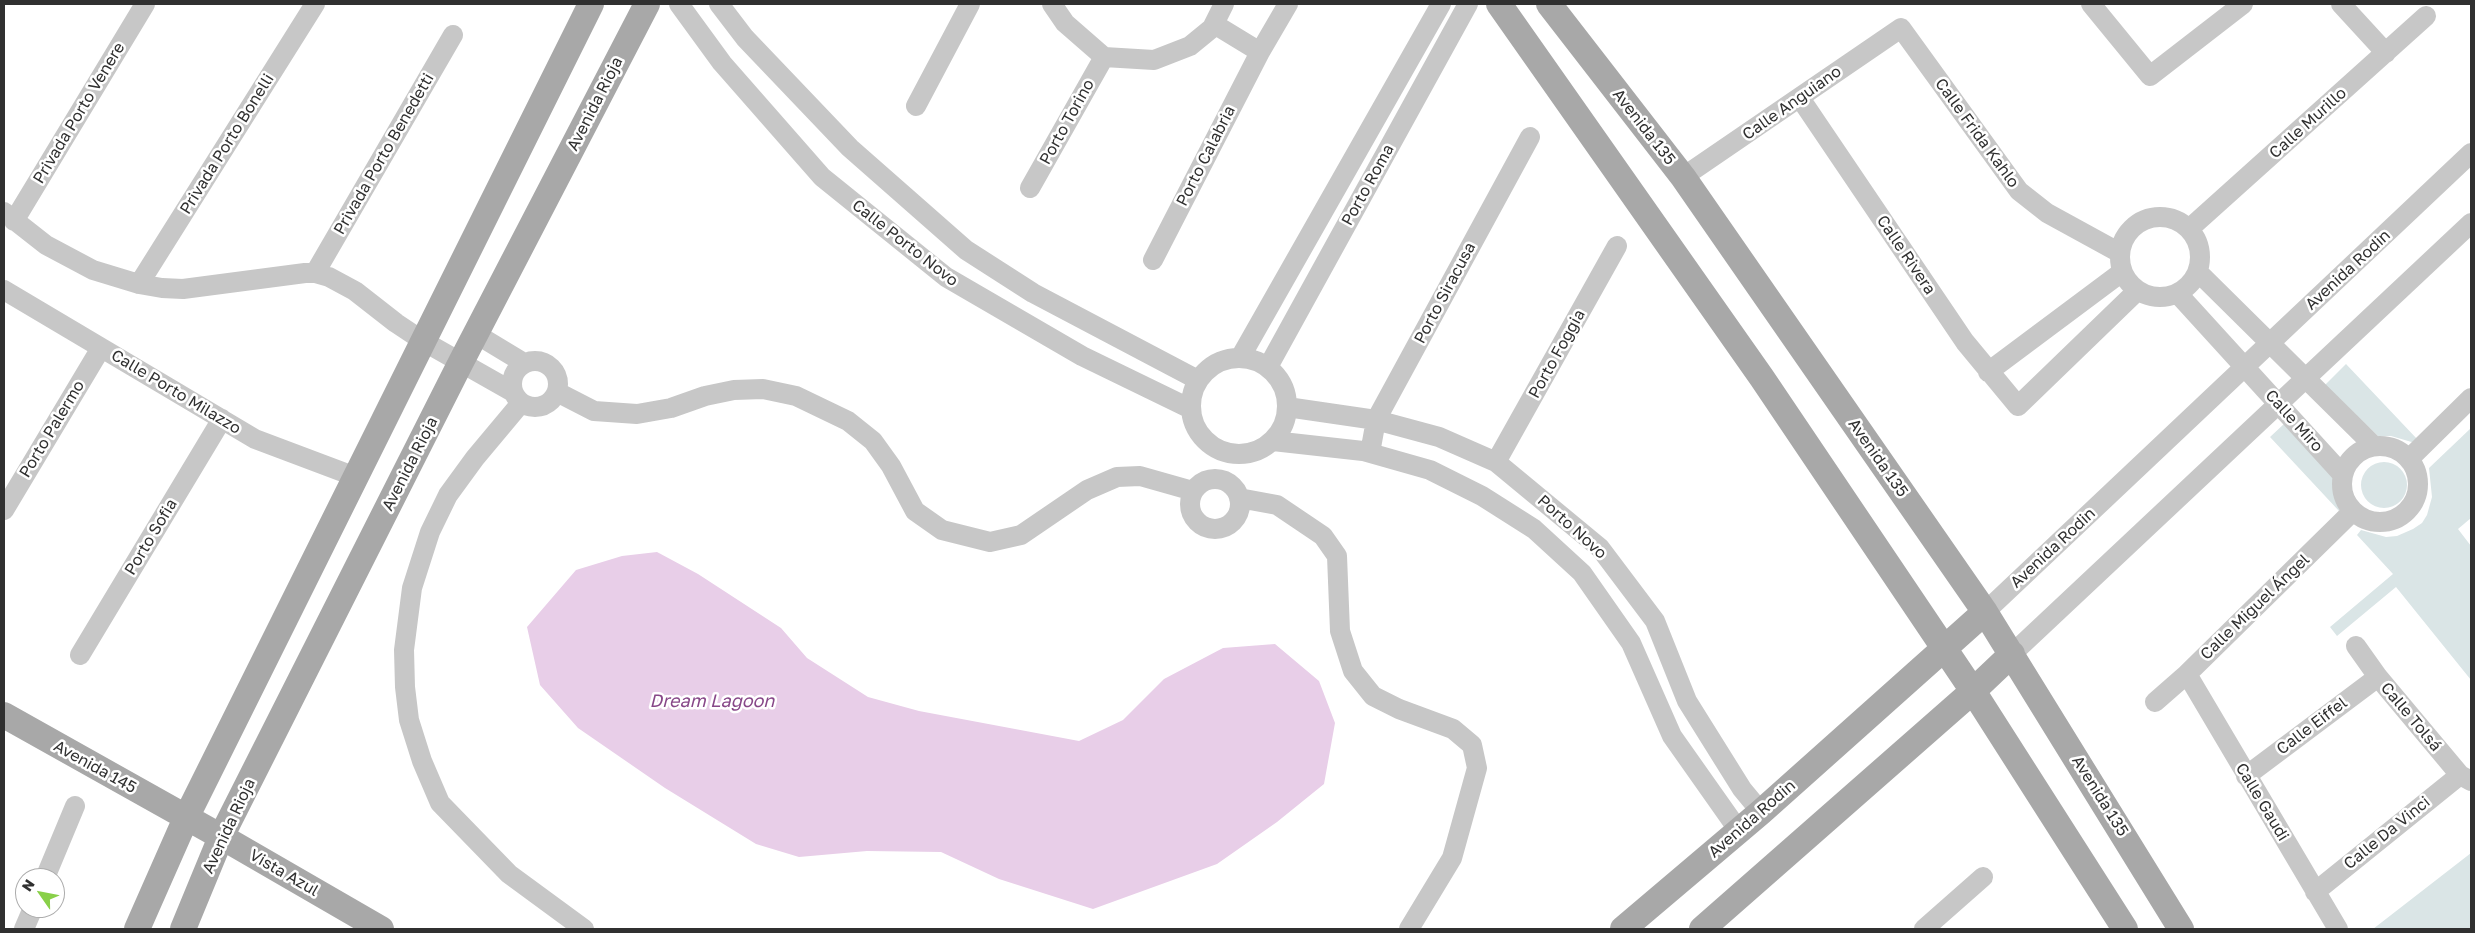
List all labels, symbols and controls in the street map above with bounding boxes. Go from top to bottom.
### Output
street label: Privada Porto Venere [29,39,129,187]
street label: Avenida Rioja [563,54,627,154]
street label: Calle Anguiano [1739,62,1845,144]
street label: Privada Porto Bonelli [176,70,278,218]
street label: Privada Porto Benedetti [330,70,438,238]
street label: Calle Frida Kahlo [1931,75,2023,191]
street label: Porto Torino [1036,76,1098,168]
street label: Calle Murillo [2266,83,2350,163]
street label: Avenida 135 [1608,85,1680,169]
street label: Porto Calabria [1172,103,1240,209]
street label: Porto Roma [1338,141,1398,229]
street label: Calle Porto Novo [848,196,962,290]
street label: Calle Rivera [1872,212,1940,298]
street label: Avenida Rodin [2302,226,2394,314]
street label: Porto Siracusa [1410,239,1480,347]
street label: Porto Foggia [1525,306,1589,402]
street label: Calle Porto Milazzo [108,346,244,438]
street label: Porto Palermo [15,377,89,481]
street label: Calle Miro [2261,386,2327,456]
street label: Avenida Rioja [378,414,442,514]
street label: Avenida 135 [1844,415,1912,501]
street label: Porto Novo [1534,491,1610,563]
street label: Porto Sofia [121,495,181,579]
street label: Avenida Rodin [2007,504,2099,592]
street label: Calle Miguel Ángel [2197,550,2313,664]
street label: Calle Tolsá [2377,679,2445,755]
water label: Dream Lagoon [650,690,774,712]
street label: Calle Eiffel [2273,693,2351,759]
street label: Avenida 145 [50,736,140,798]
street label: Avenida 135 [2068,752,2132,840]
street label: Calle Gaudi [2231,760,2293,844]
street label: Avenida Rioja [199,775,259,877]
street label: Avenida Rodin [1705,776,1799,862]
street label: Calle Da Vinci [2340,792,2434,874]
street label: Vista Azul [246,845,322,901]
north arrow [15,868,65,918]
text: N [18,876,38,894]

